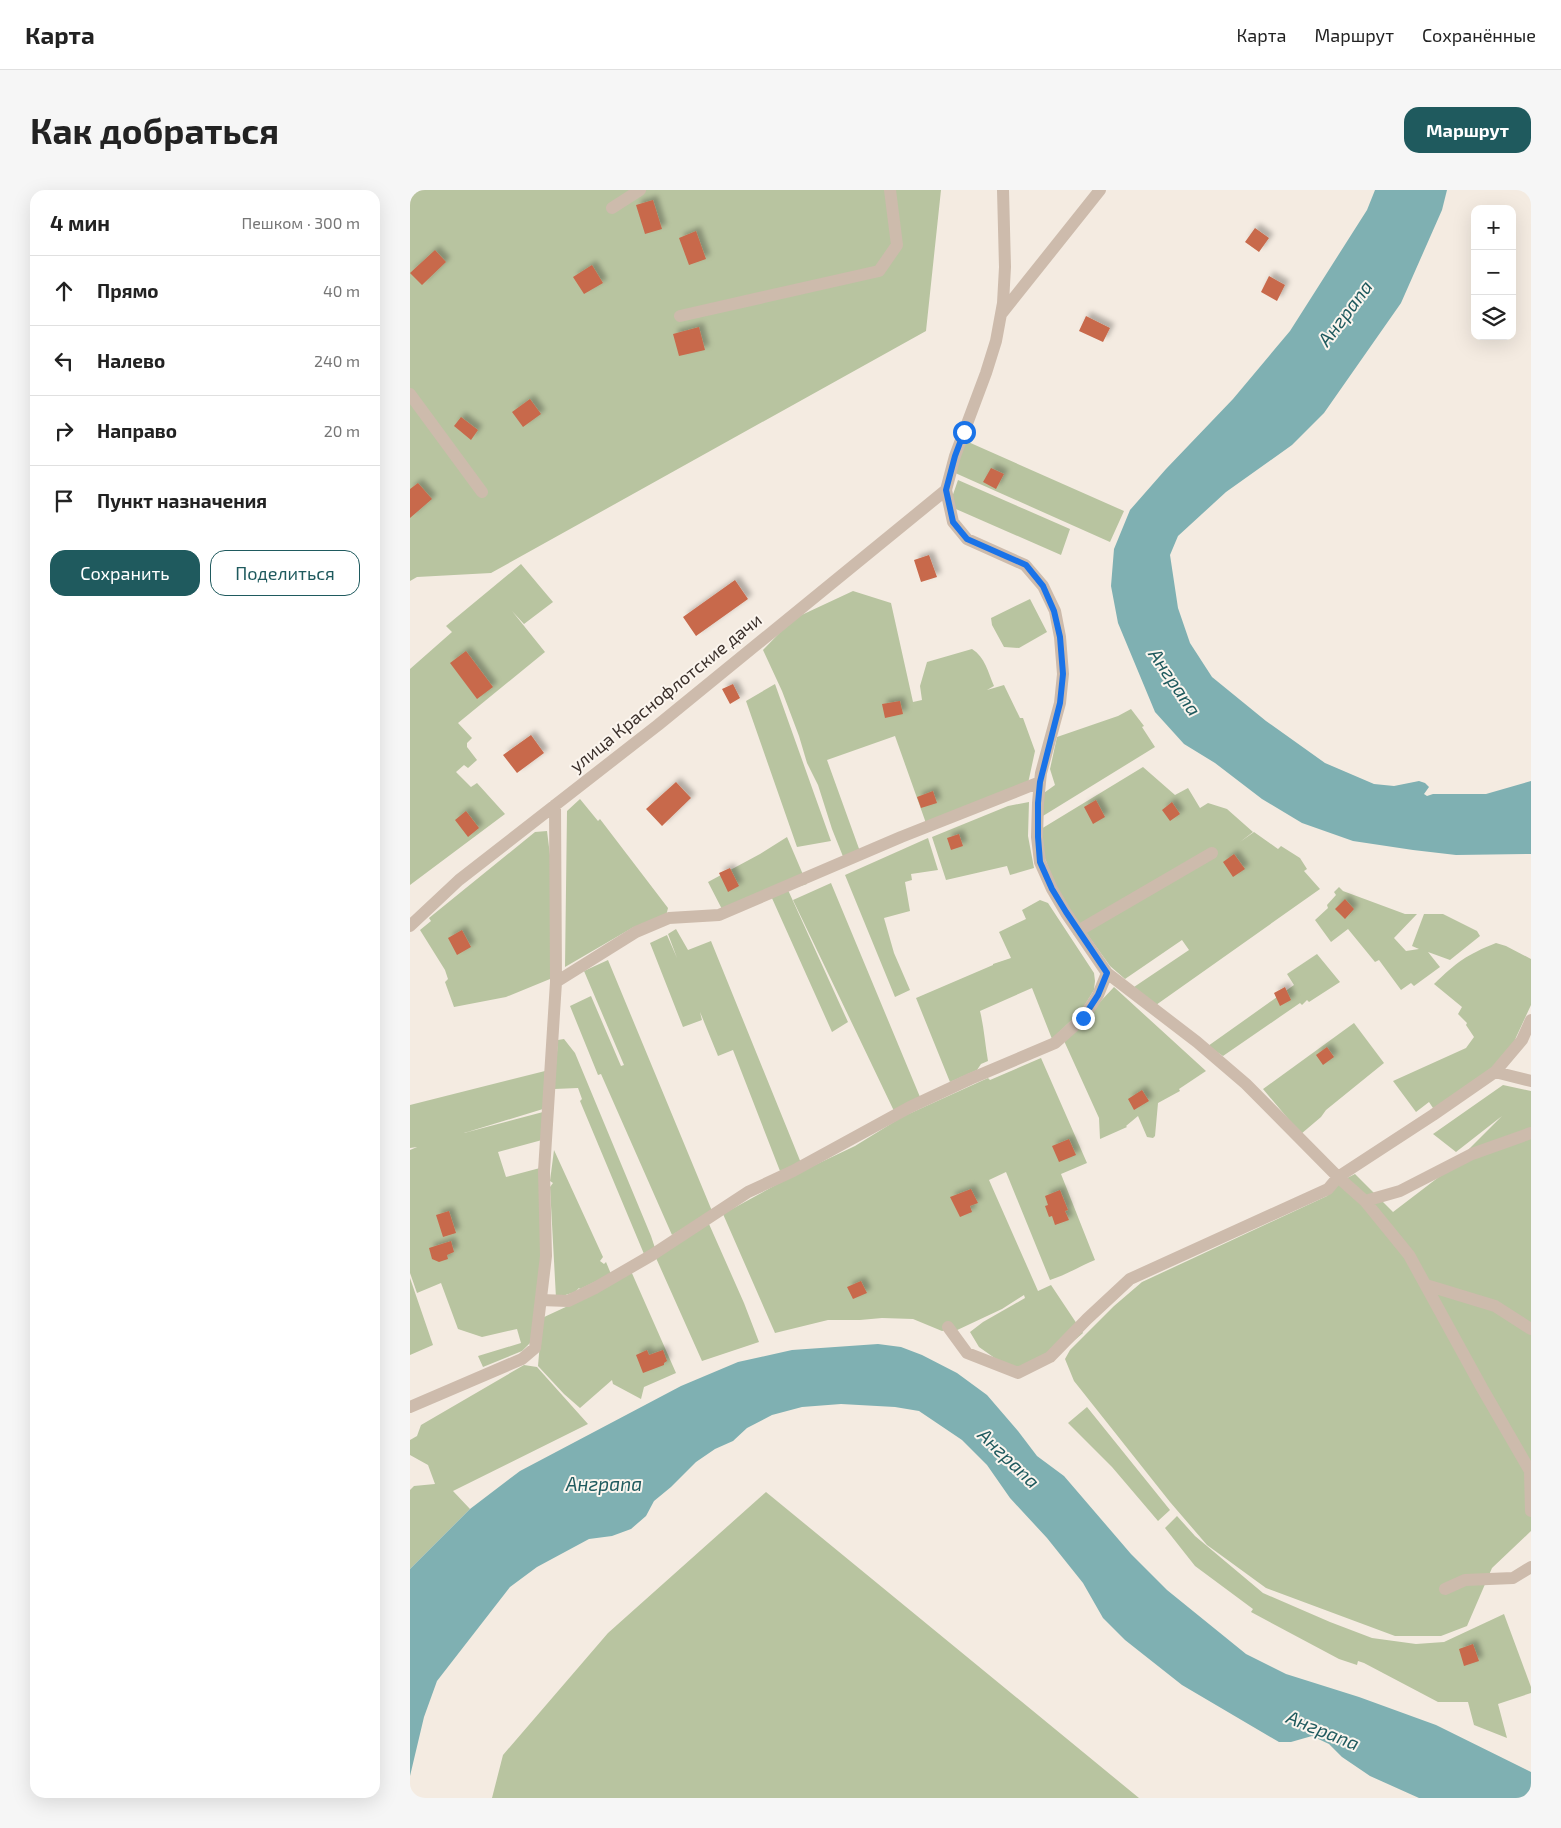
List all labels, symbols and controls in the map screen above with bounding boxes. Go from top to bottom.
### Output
text: Карта [25,20,95,49]
text: Карта [1236,24,1286,46]
text: Маршрут [1314,24,1394,46]
text: Сохранённые [1422,24,1536,46]
button: Маршрут [1404,107,1531,153]
text: Как добраться [30,109,279,151]
map controls [1471,205,1516,340]
button: + [1471,205,1516,250]
text: 4 мин [50,210,110,235]
text: Пешком · 300 m [241,213,360,232]
button: − [1471,250,1516,295]
water label: Анграпа [1312,275,1377,351]
icon: ahead [50,277,78,305]
text: Прямо [97,279,159,302]
text: 40 m [323,281,360,300]
button: layers [1471,295,1516,340]
icon: left [50,347,78,375]
text: Налево [97,349,165,372]
text: 240 m [314,351,360,370]
icon: right [50,417,78,445]
text: Направо [97,419,177,442]
text: 20 m [324,421,360,440]
route start [953,421,976,444]
icon: arrive [50,487,78,515]
text: Пункт назначения [97,489,267,512]
button: Сохранить [50,550,200,596]
button: Поделиться [210,550,360,596]
street label: улица Краснофлотские дачи [565,608,766,776]
water label: Анграпа [1144,643,1206,720]
route end [1072,1007,1095,1030]
water label: Анграпа [973,1422,1045,1492]
water label: Анграпа [565,1472,642,1495]
water label: Анграпа [1282,1704,1363,1755]

